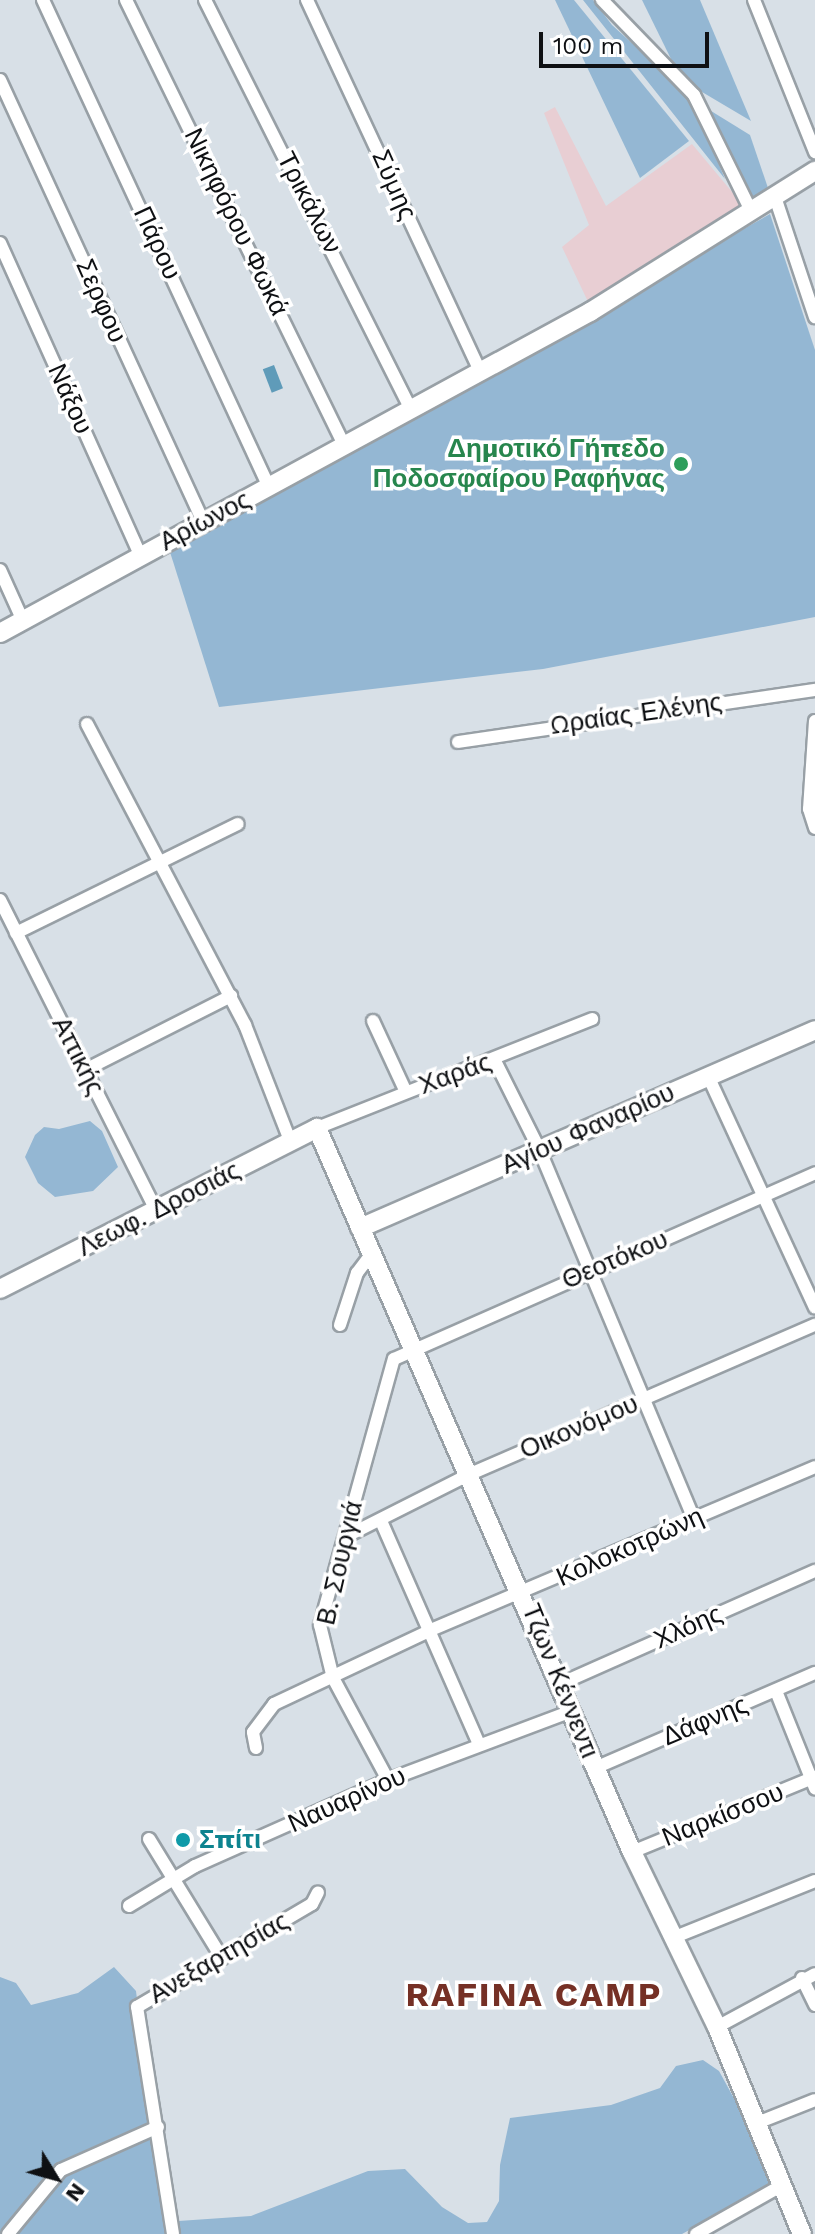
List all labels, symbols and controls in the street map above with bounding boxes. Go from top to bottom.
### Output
scale bar [543,16,713,66]
text: 100 m [553,32,623,60]
street label: Νικηφόρου Φωκά [177,123,295,321]
street label: Σύμης [365,145,423,225]
street label: Τρικάλων [270,147,348,259]
street label: Πάρου [127,201,187,285]
street label: Σερφου [69,254,133,348]
street label: Νάξου [41,359,99,439]
place label: Δημοτικό Γήπεδο Ποδοσφαίρου Ραφήνας [373,433,665,494]
marker: Δημοτικό Γήπεδο Ποδοσφαίρου Ραφήνας [672,455,690,473]
street label: Αρίωνος [154,484,256,558]
street label: Ωραίας Ελένης [548,686,724,742]
street label: Αττικής [45,1012,111,1100]
street label: Χαράς [415,1047,495,1101]
street label: Αγίου Φαναρίου [497,1077,679,1181]
street label: Λεωφ. Δροσιάς [73,1155,245,1263]
street label: Θεοτόκου [557,1224,673,1296]
street label: Οικονόμου [515,1388,643,1466]
street label: Β. Σουργιά [311,1498,369,1628]
street label: Κολοκοτρώνη [552,1501,708,1593]
street label: Χλόης [649,1598,727,1656]
street label: Τζων Κέννεντι [515,1599,605,1763]
street label: Δάφνης [658,1689,752,1753]
street label: Ναυαρίνου [283,1760,411,1840]
street label: Ναρκίσσου [658,1777,788,1853]
place label: Σπίτι [199,1824,261,1856]
marker: Σπίτι [174,1831,192,1849]
street label: Ανεξαρτησίας [144,1905,294,2011]
district label: RAFINA CAMP [405,1975,663,2015]
north arrow [16,2138,96,2218]
text: N [61,2179,90,2207]

